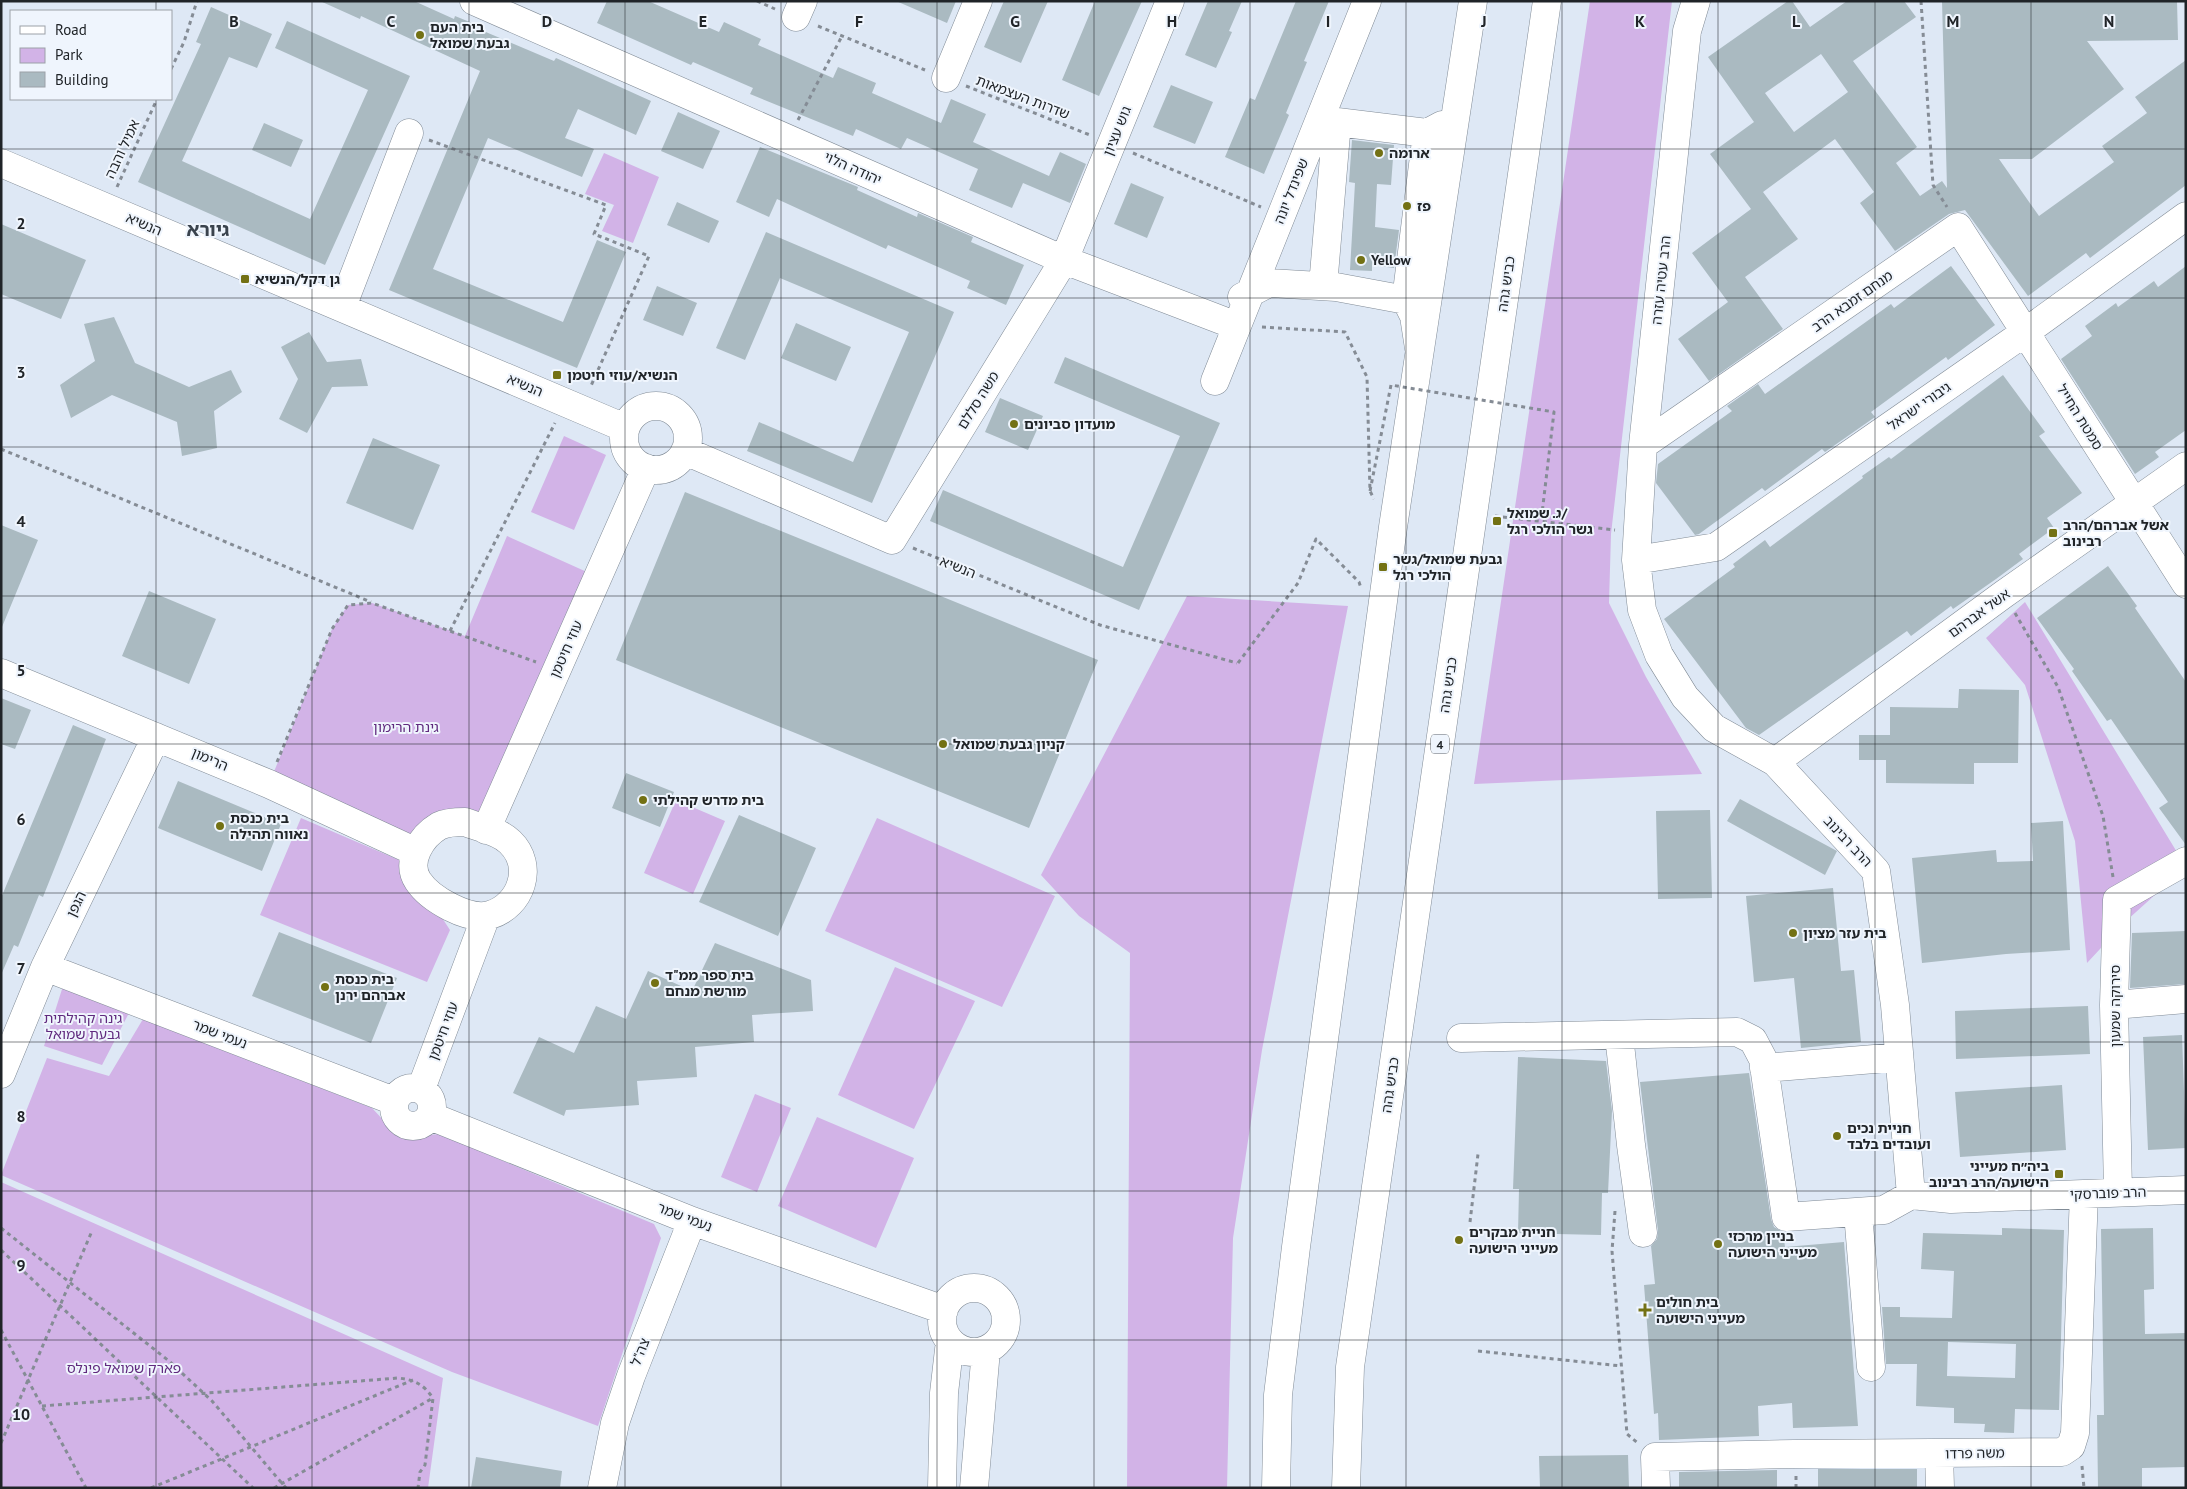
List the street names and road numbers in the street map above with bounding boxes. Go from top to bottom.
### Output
street label: שדרות העצמאות [974,71,1072,123]
street label: גוש עציון [1099,103,1135,159]
street label: אמיל והבה [101,116,144,181]
street label: יהודה הלוי [821,147,885,189]
street label: שפינדל יונה [1270,156,1312,226]
street label: הנשיא [123,208,165,240]
street label: הרב עטיה עזרה [1647,234,1675,326]
street label: כביש גהה [1493,255,1519,313]
street label: מנחם זמבא הרב [1808,266,1896,336]
street label: משה סללם [953,368,1003,432]
street label: הנשיא [504,369,546,401]
street label: גיבורי ישראל [1884,378,1954,434]
street label: סמטת החייל [2053,381,2107,453]
street label: הנשיא [937,552,979,582]
street label: אשל אברהם [1945,584,2014,641]
street label: עוזי חיטמן [545,617,587,681]
street label: כביש גהה [1435,656,1461,714]
road number: 4 [1431,734,1449,754]
street label: הרימון [189,743,231,775]
street label: הרב רבינוב [1820,812,1876,870]
street label: הגפן [62,888,90,920]
street label: סירוקה שמעון [2106,965,2124,1047]
street label: עוזי חיטמן [424,999,462,1063]
street label: נעמי שמר [190,1015,250,1053]
street label: כביש גהה [1377,1056,1403,1114]
street label: הרב פוברסקי [2069,1183,2147,1203]
street label: נעמי שמר [655,1198,715,1236]
street label: צה"ל [626,1335,654,1369]
street label: משה פרדו [1945,1443,2005,1463]

